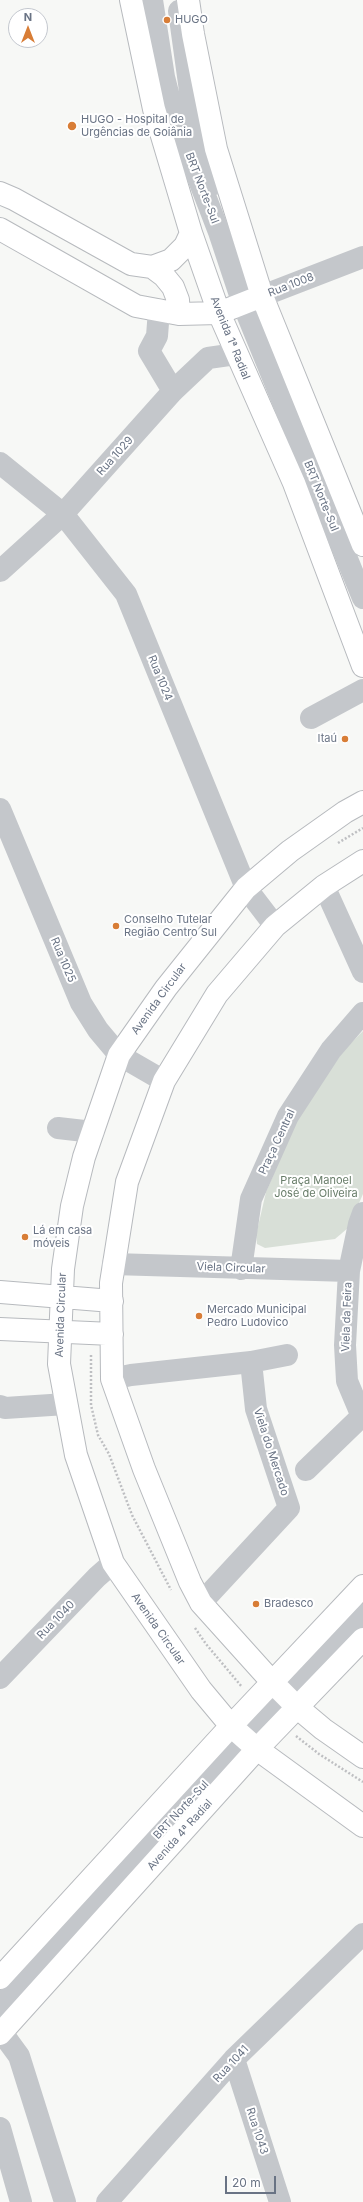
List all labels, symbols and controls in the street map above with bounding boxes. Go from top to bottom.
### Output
north arrow [8,8,48,48]
text: N [24,10,32,24]
place label: HUGO [175,13,208,27]
marker: HUGO [162,15,172,25]
place label: HUGO - Hospital de Urgências de Goiânia [81,113,192,139]
marker: HUGO - Hospital de Urgências de Goiânia [66,120,78,132]
street label: BRT Norte-Sul [182,151,222,225]
street label: Rua 1008 [266,270,316,300]
street label: Avenida 1ª Radial [207,295,253,381]
street label: Rua 1029 [94,434,136,478]
street label: BRT Norte-Sul [301,459,341,533]
street label: Rua 1024 [145,653,175,703]
place label: Itaú [318,732,337,746]
marker: Itaú [340,734,350,744]
place label: Conselho Tutelar Região Centro Sul [124,913,217,939]
marker: Conselho Tutelar Região Centro Sul [111,921,121,931]
street label: Rua 1025 [48,935,78,985]
street label: Avenida Circular [129,961,189,1037]
street label: Praça Central [256,1107,298,1177]
park label: Praça Manoel José de Oliveira [274,1174,358,1200]
place label: Lá em casa móveis [33,1224,92,1250]
marker: Lá em casa móveis [20,1232,30,1242]
street label: Viela Circular [196,1260,266,1276]
street label: Avenida Circular [53,1272,69,1358]
street label: Viela da Feira [339,1282,355,1352]
place label: Mercado Municipal Pedro Ludovico [207,1303,307,1329]
marker: Mercado Municipal Pedro Ludovico [194,1311,204,1321]
street label: Viela do Mercado [251,1407,291,1497]
street label: Avenida Circular [128,1590,188,1668]
place label: Bradesco [264,1597,313,1611]
street label: Rua 1040 [34,1598,78,1642]
marker: Bradesco [251,1599,261,1609]
street label: BRT Norte-Sul [151,1778,211,1842]
street label: Avenida 4ª Radial [145,1797,215,1873]
street label: Rua 1041 [211,2043,251,2085]
street label: Rua 1043 [243,2106,271,2156]
scale bar [227,2168,278,2194]
text: 20 m [232,2175,261,2190]

